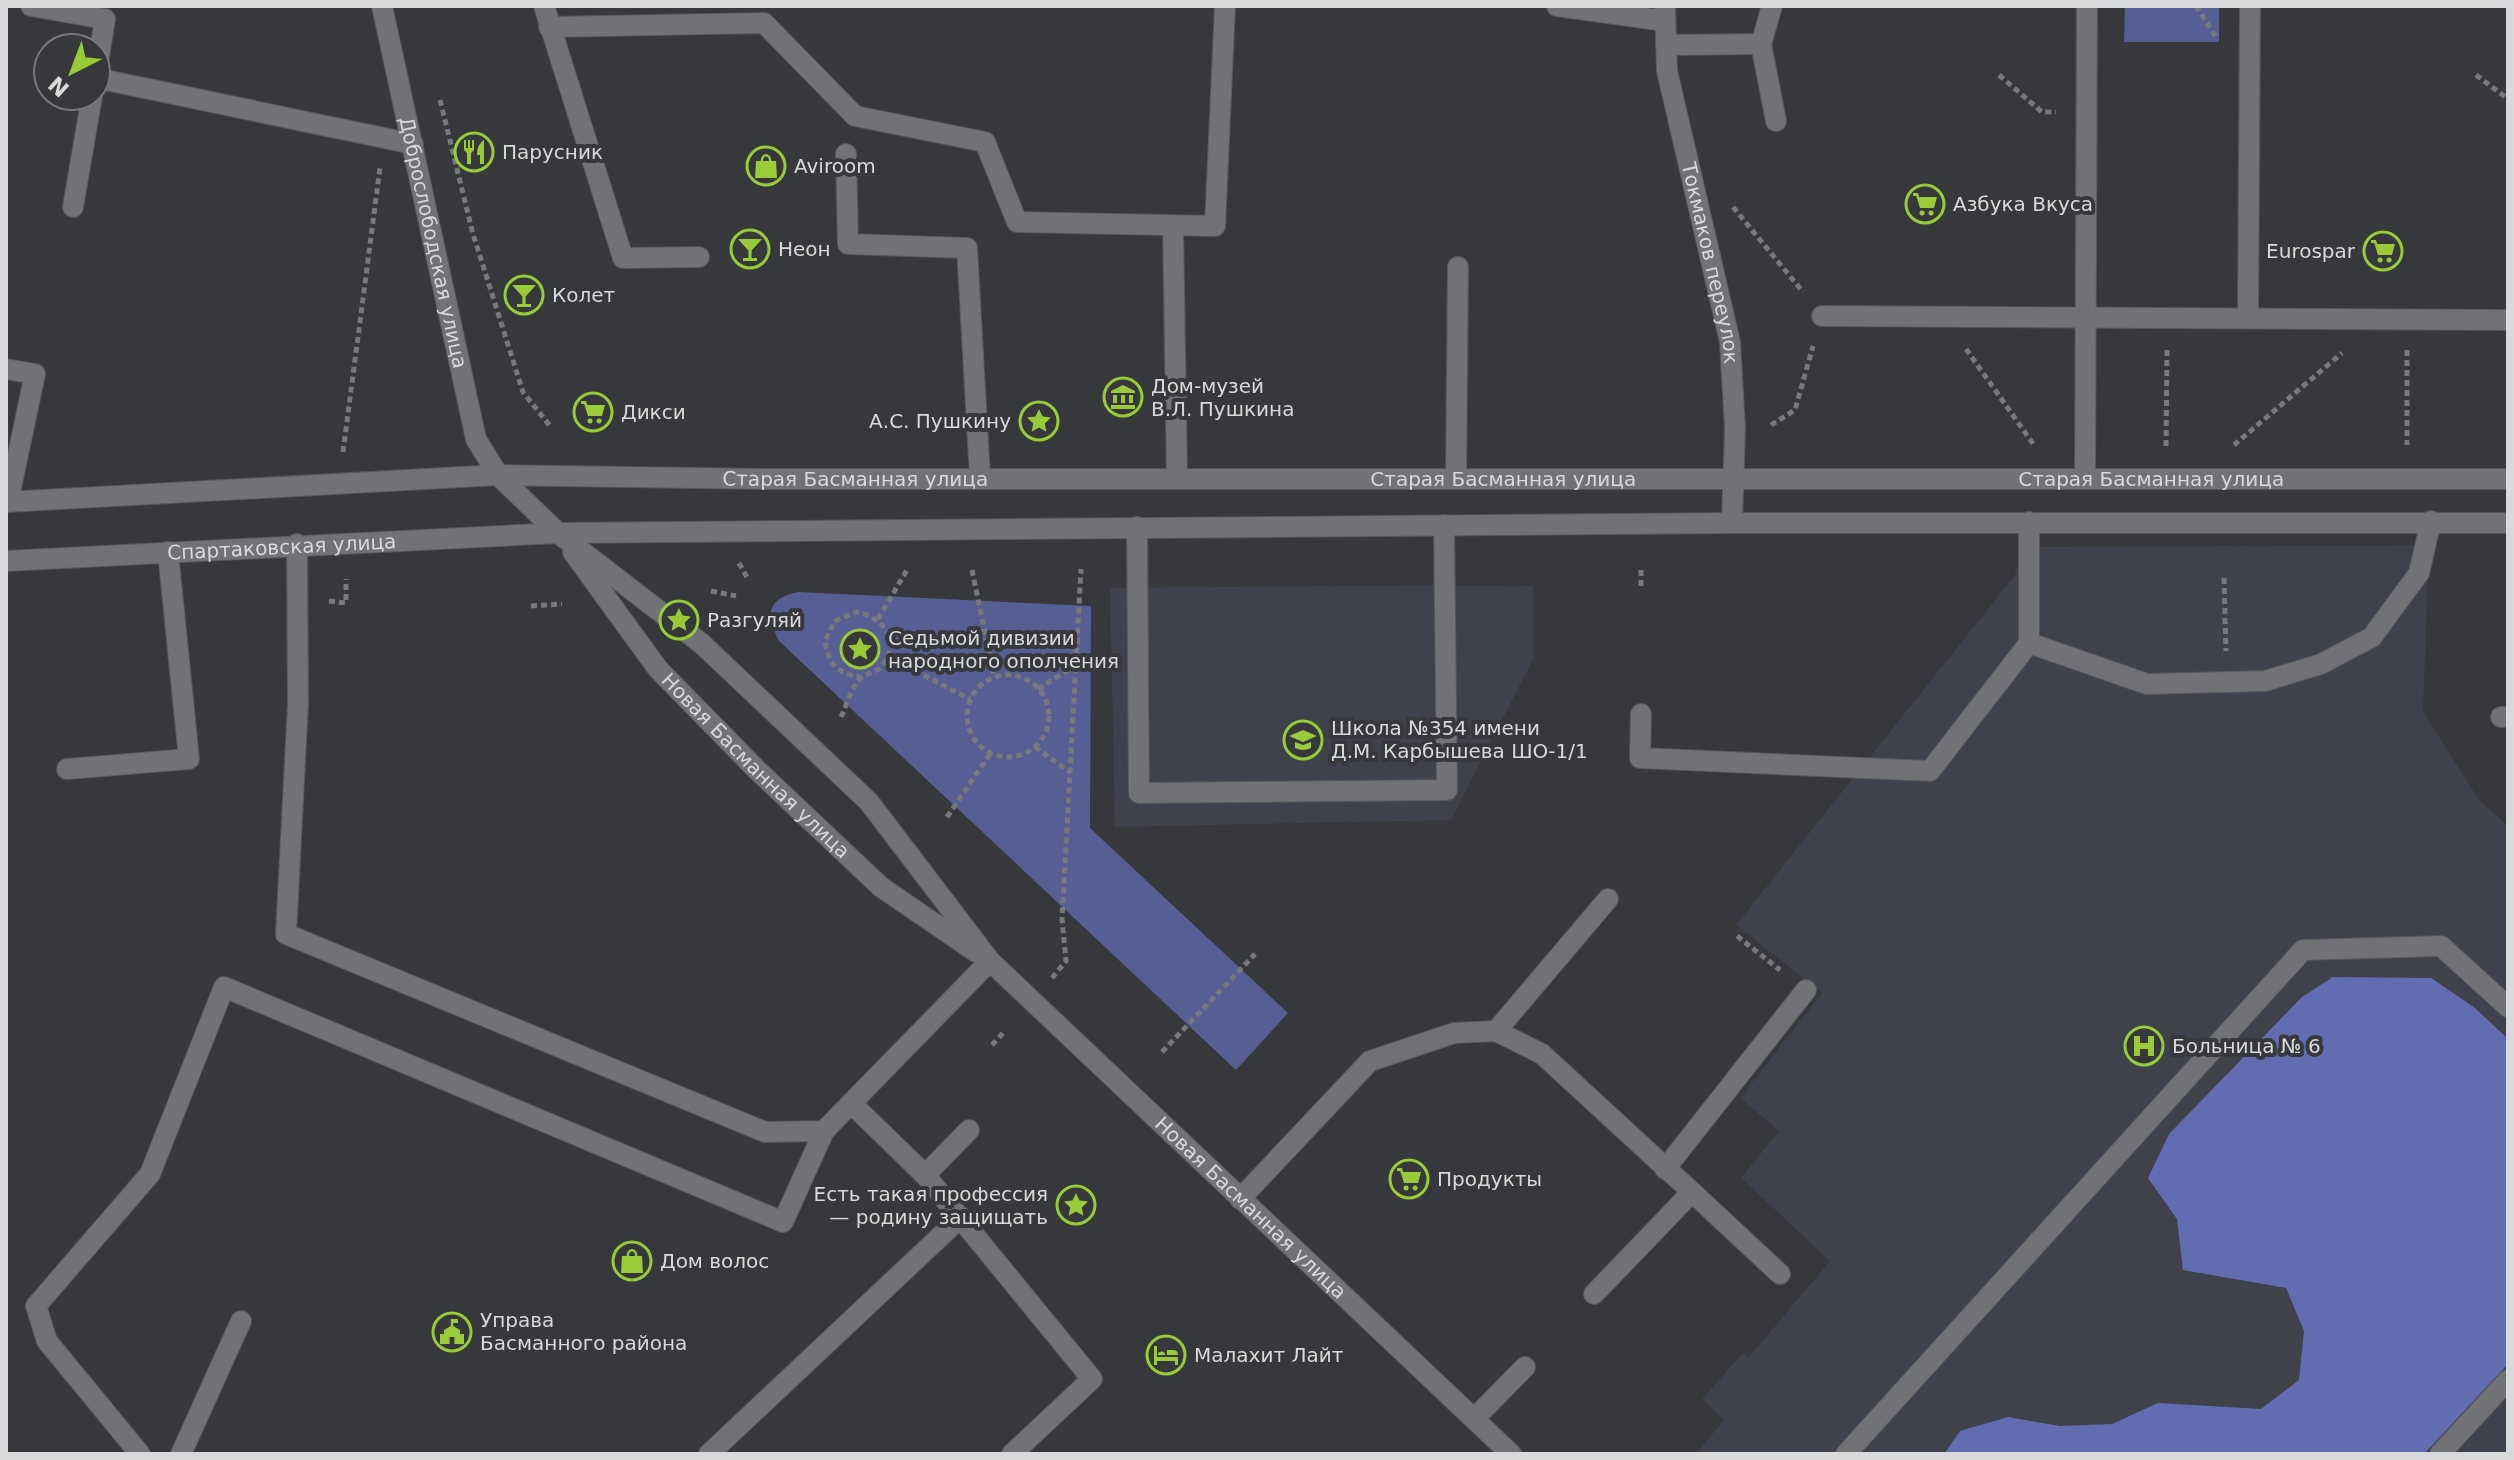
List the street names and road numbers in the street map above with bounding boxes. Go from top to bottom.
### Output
street label: Доброслободская улица [394,114,472,371]
street label: Токмаков переулок [1676,159,1743,364]
street label: Старая Басманная улица [722,466,988,491]
street label: Старая Басманная улица [1370,467,1636,491]
street label: Старая Басманная улица [2018,467,2284,491]
street label: Спартаковская улица [167,529,397,565]
street label: Новая Басманная улица [657,668,855,863]
street label: Новая Басманная улица [1150,1112,1351,1304]

